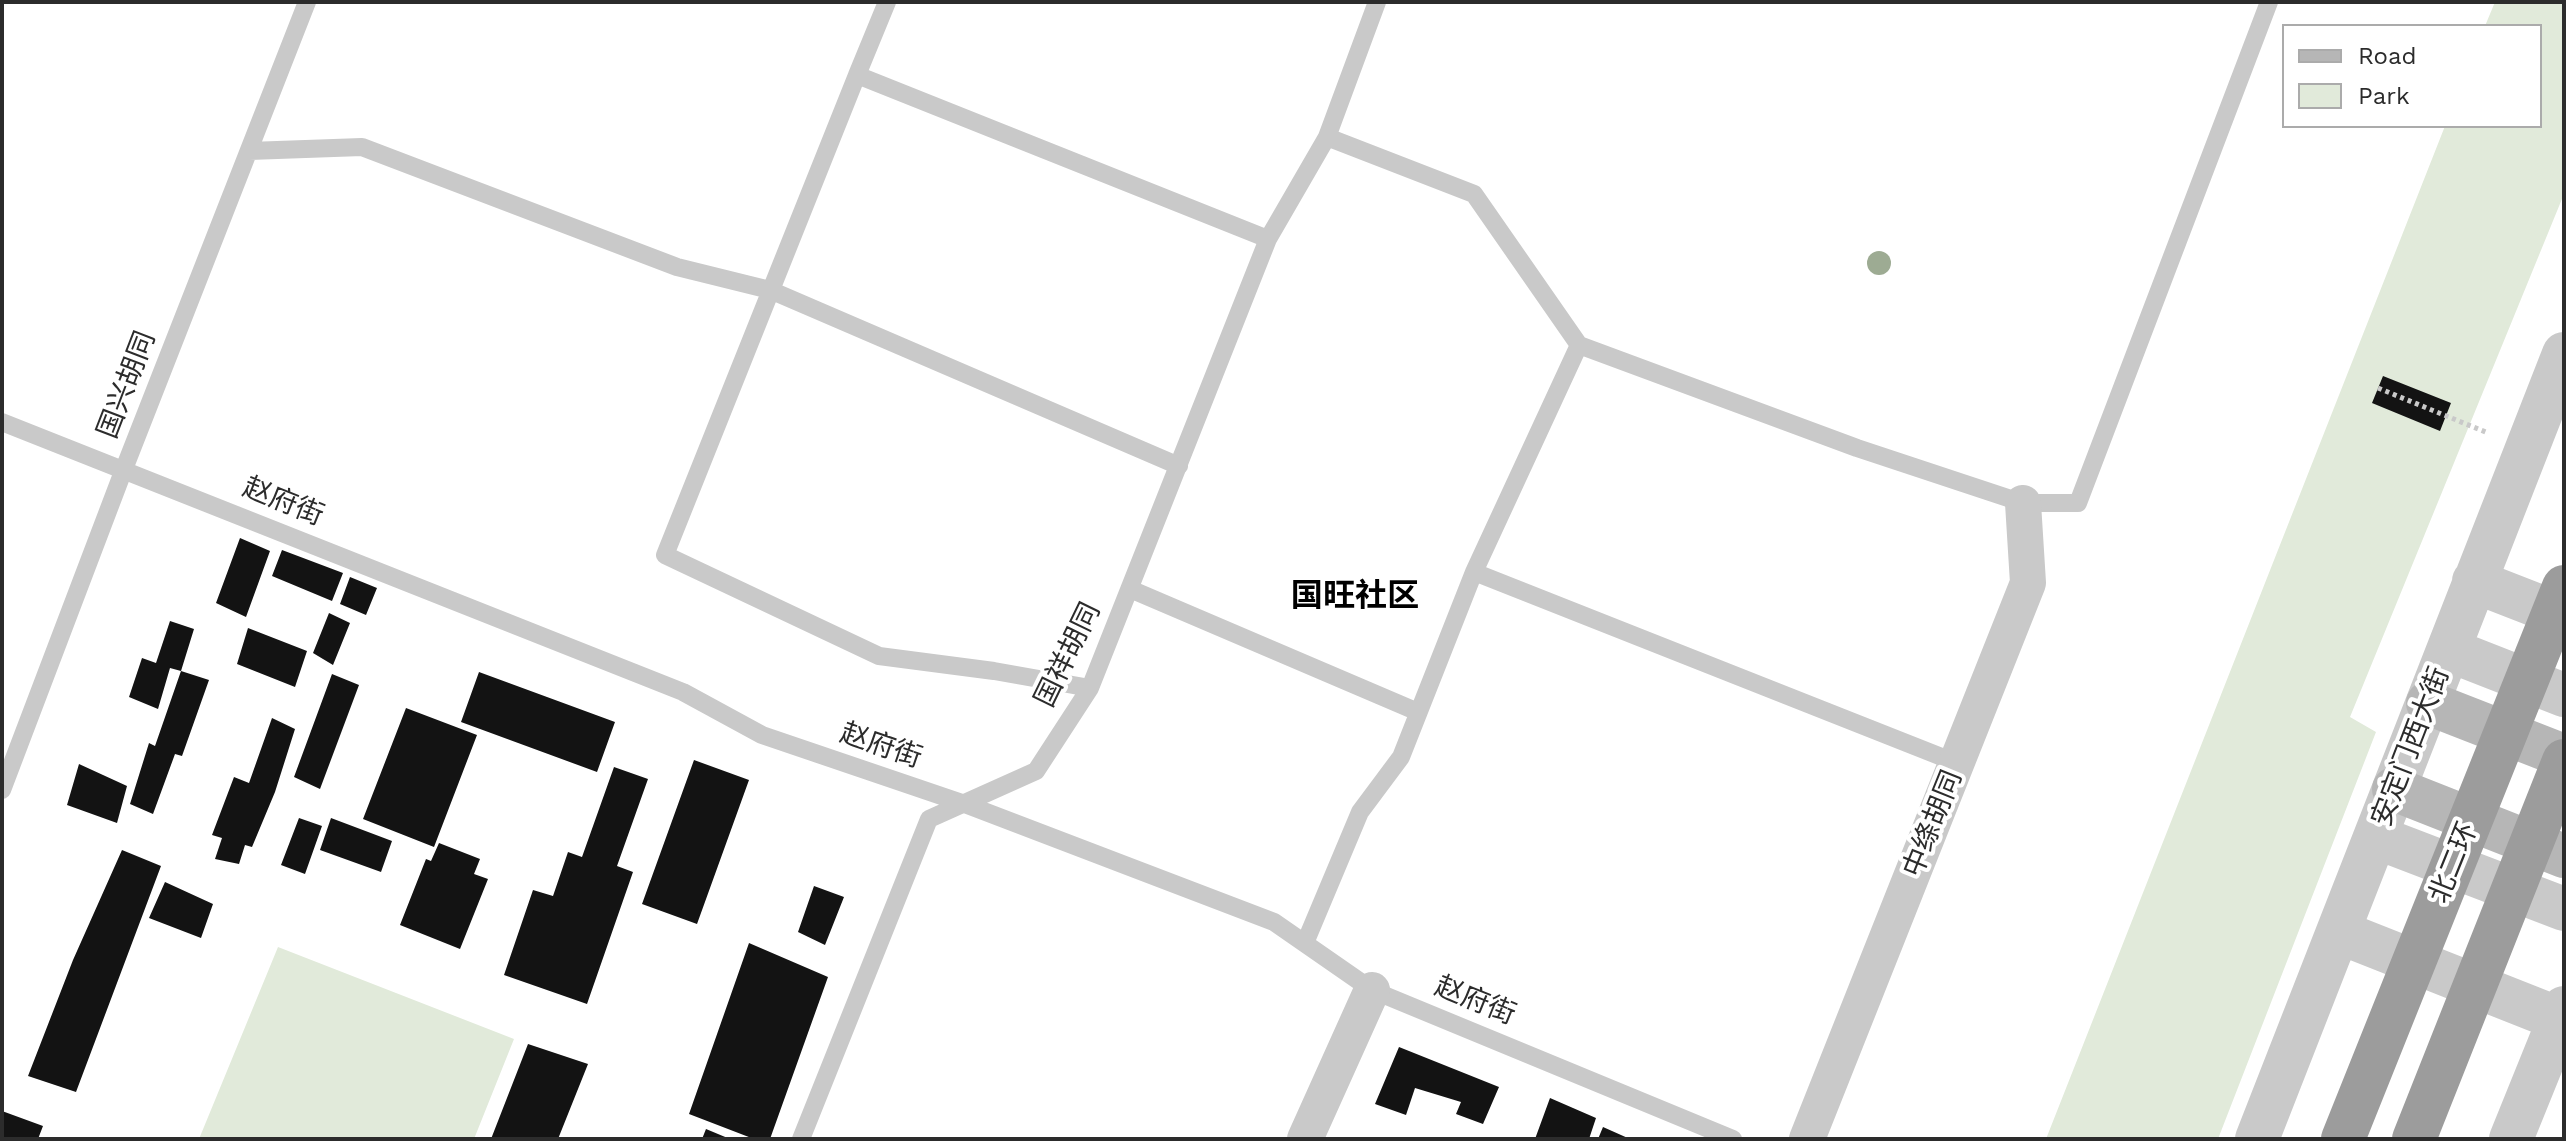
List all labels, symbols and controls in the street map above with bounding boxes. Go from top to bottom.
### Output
legend [2282,24,2542,128]
text: Road [2358,42,2417,70]
text: Park [2358,82,2410,110]
street label: 国兴胡同 [91,327,163,443]
street label: 赵府街 [238,471,328,533]
district label: 国旺社区 [1291,578,1419,616]
street label: 国祥胡同 [1028,597,1108,713]
street label: 安定门西大街 [2365,663,2457,831]
street label: 赵府街 [836,716,926,776]
street label: 中绦胡同 [1896,766,1970,882]
street label: 北二环 [2423,818,2485,908]
street label: 赵府街 [1430,970,1520,1032]

